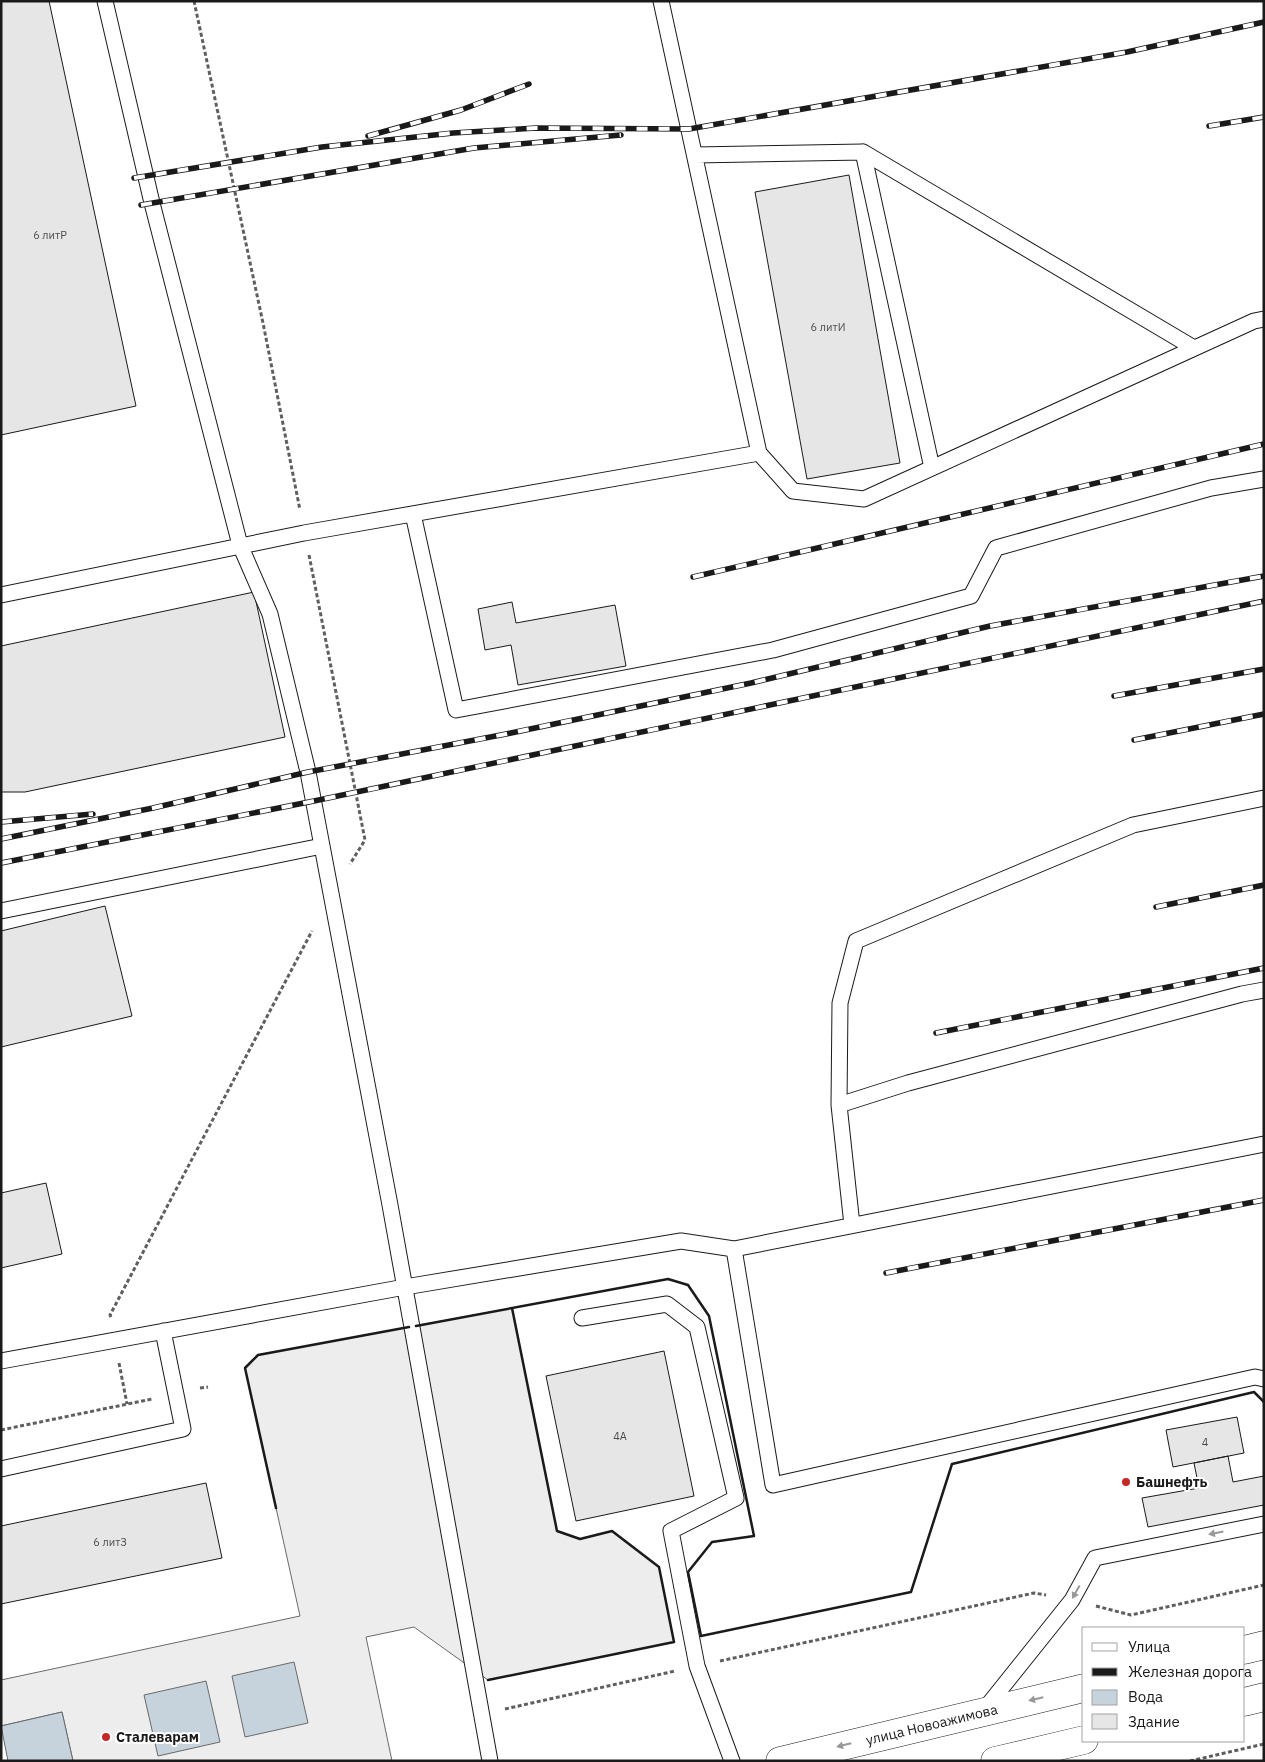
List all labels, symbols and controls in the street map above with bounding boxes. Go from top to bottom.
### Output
house number: 6 литР [33,228,67,242]
house number: 6 литИ [811,320,845,334]
house number: 4А [613,1429,627,1443]
house number: 4 [1202,1435,1209,1449]
place label: Башнефть [1136,1473,1208,1491]
marker: Башнефть [1120,1476,1132,1488]
one-way arrow [1208,1530,1224,1538]
house number: 6 литЗ [93,1535,127,1549]
one-way arrow [1072,1585,1080,1599]
legend [1082,1627,1245,1742]
text: Улица [1128,1637,1170,1656]
text: Железная дорога [1128,1662,1252,1681]
text: Вода [1128,1687,1163,1706]
one-way arrow [1029,1695,1044,1703]
street label: улица Новоажимова [864,1700,1000,1749]
text: Здание [1128,1712,1180,1731]
place label: Сталеварам [116,1728,199,1746]
marker: Сталеварам [100,1731,112,1743]
one-way arrow [837,1741,852,1749]

